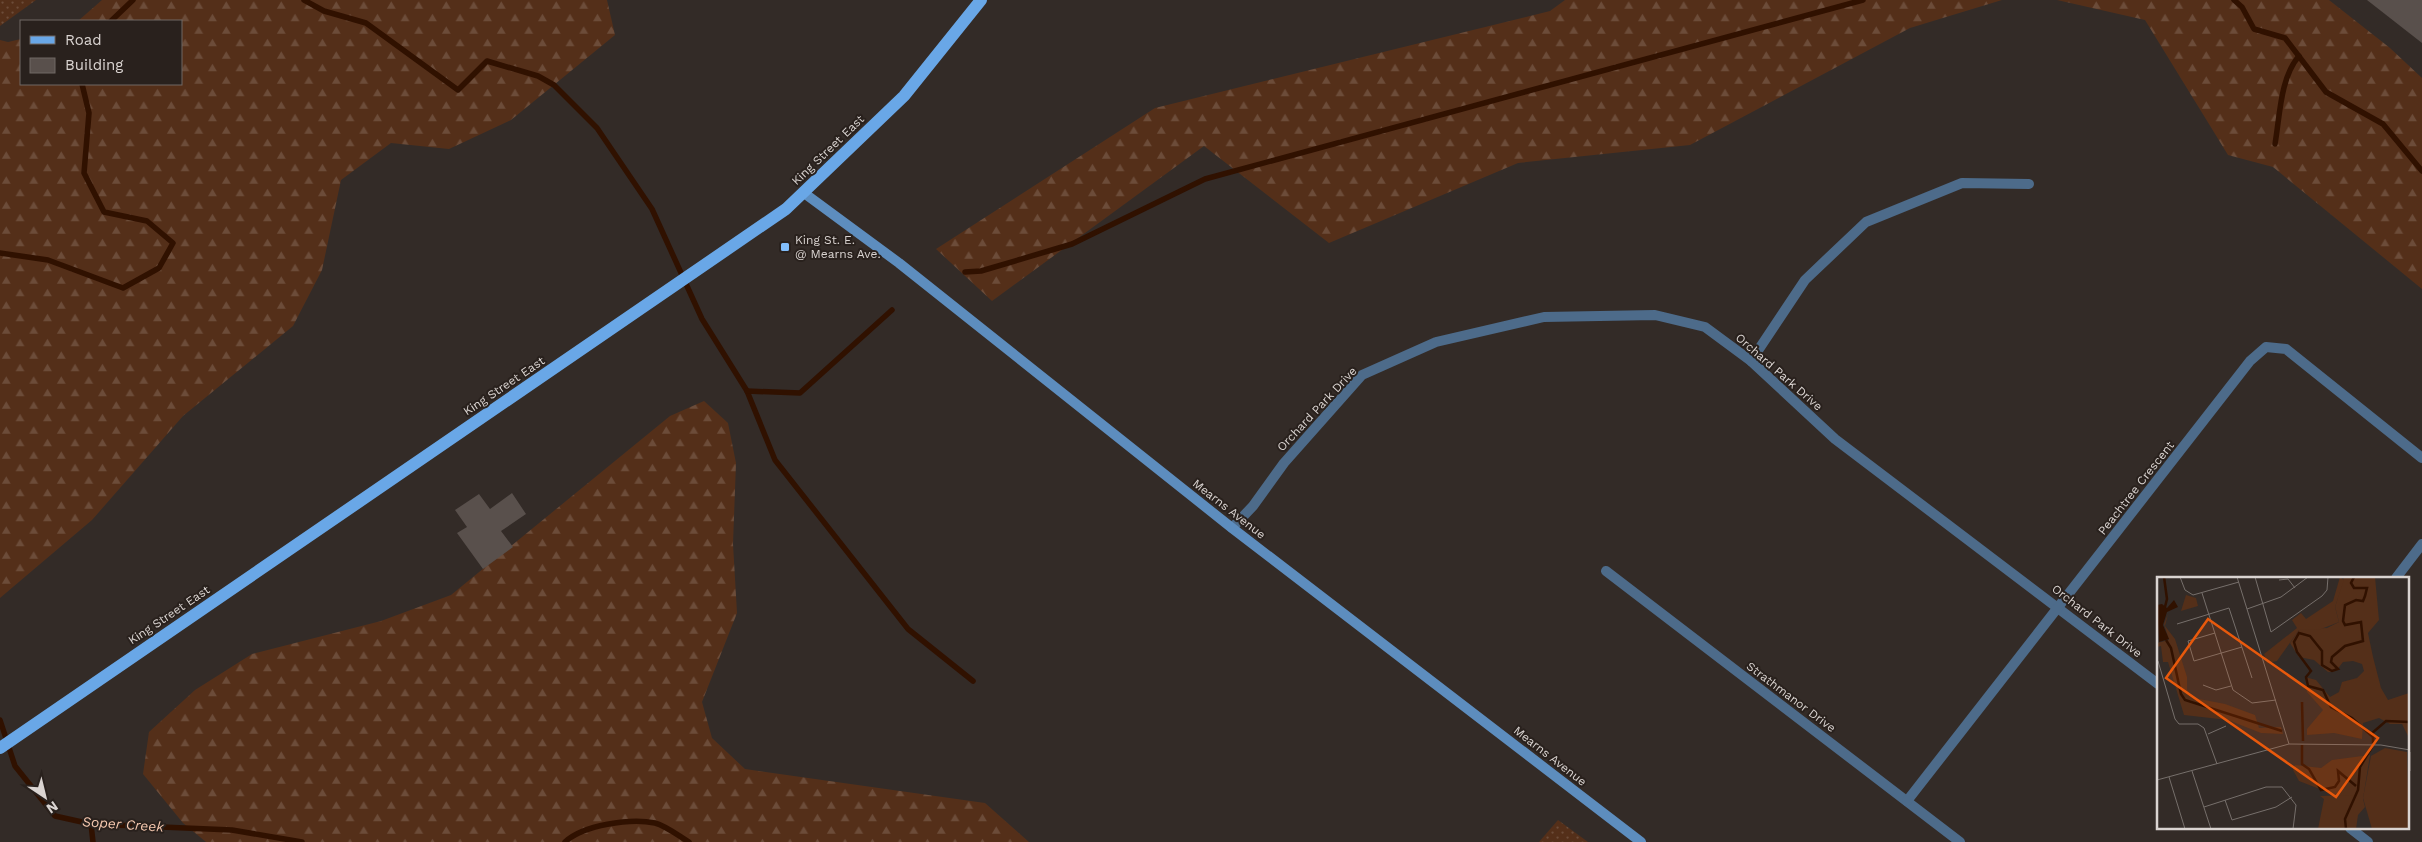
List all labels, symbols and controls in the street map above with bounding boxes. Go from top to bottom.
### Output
legend [20,20,182,85]
text: Road [65,31,102,49]
text: Building [65,56,123,74]
street label: King Street East [789,112,867,188]
place label: King St. E. @ Mearns Ave. [795,233,881,261]
marker: King St. E. @ Mearns Ave. [779,241,791,253]
street label: Orchard Park Drive [1733,331,1825,414]
street label: King Street East [461,354,547,418]
street label: Orchard Park Drive [1274,364,1360,454]
street label: Peachtree Crescent [2095,438,2177,538]
street label: Mearns Avenue [1190,476,1268,542]
inset map [2157,577,2410,830]
street label: Orchard Park Drive [2049,582,2145,661]
street label: King Street East [126,583,212,647]
street label: Strathmanor Drive [1744,659,1838,735]
street label: Mearns Avenue [1511,723,1589,789]
north arrow [20,772,70,822]
text: N [44,798,61,817]
water label: Soper Creek [82,813,165,835]

